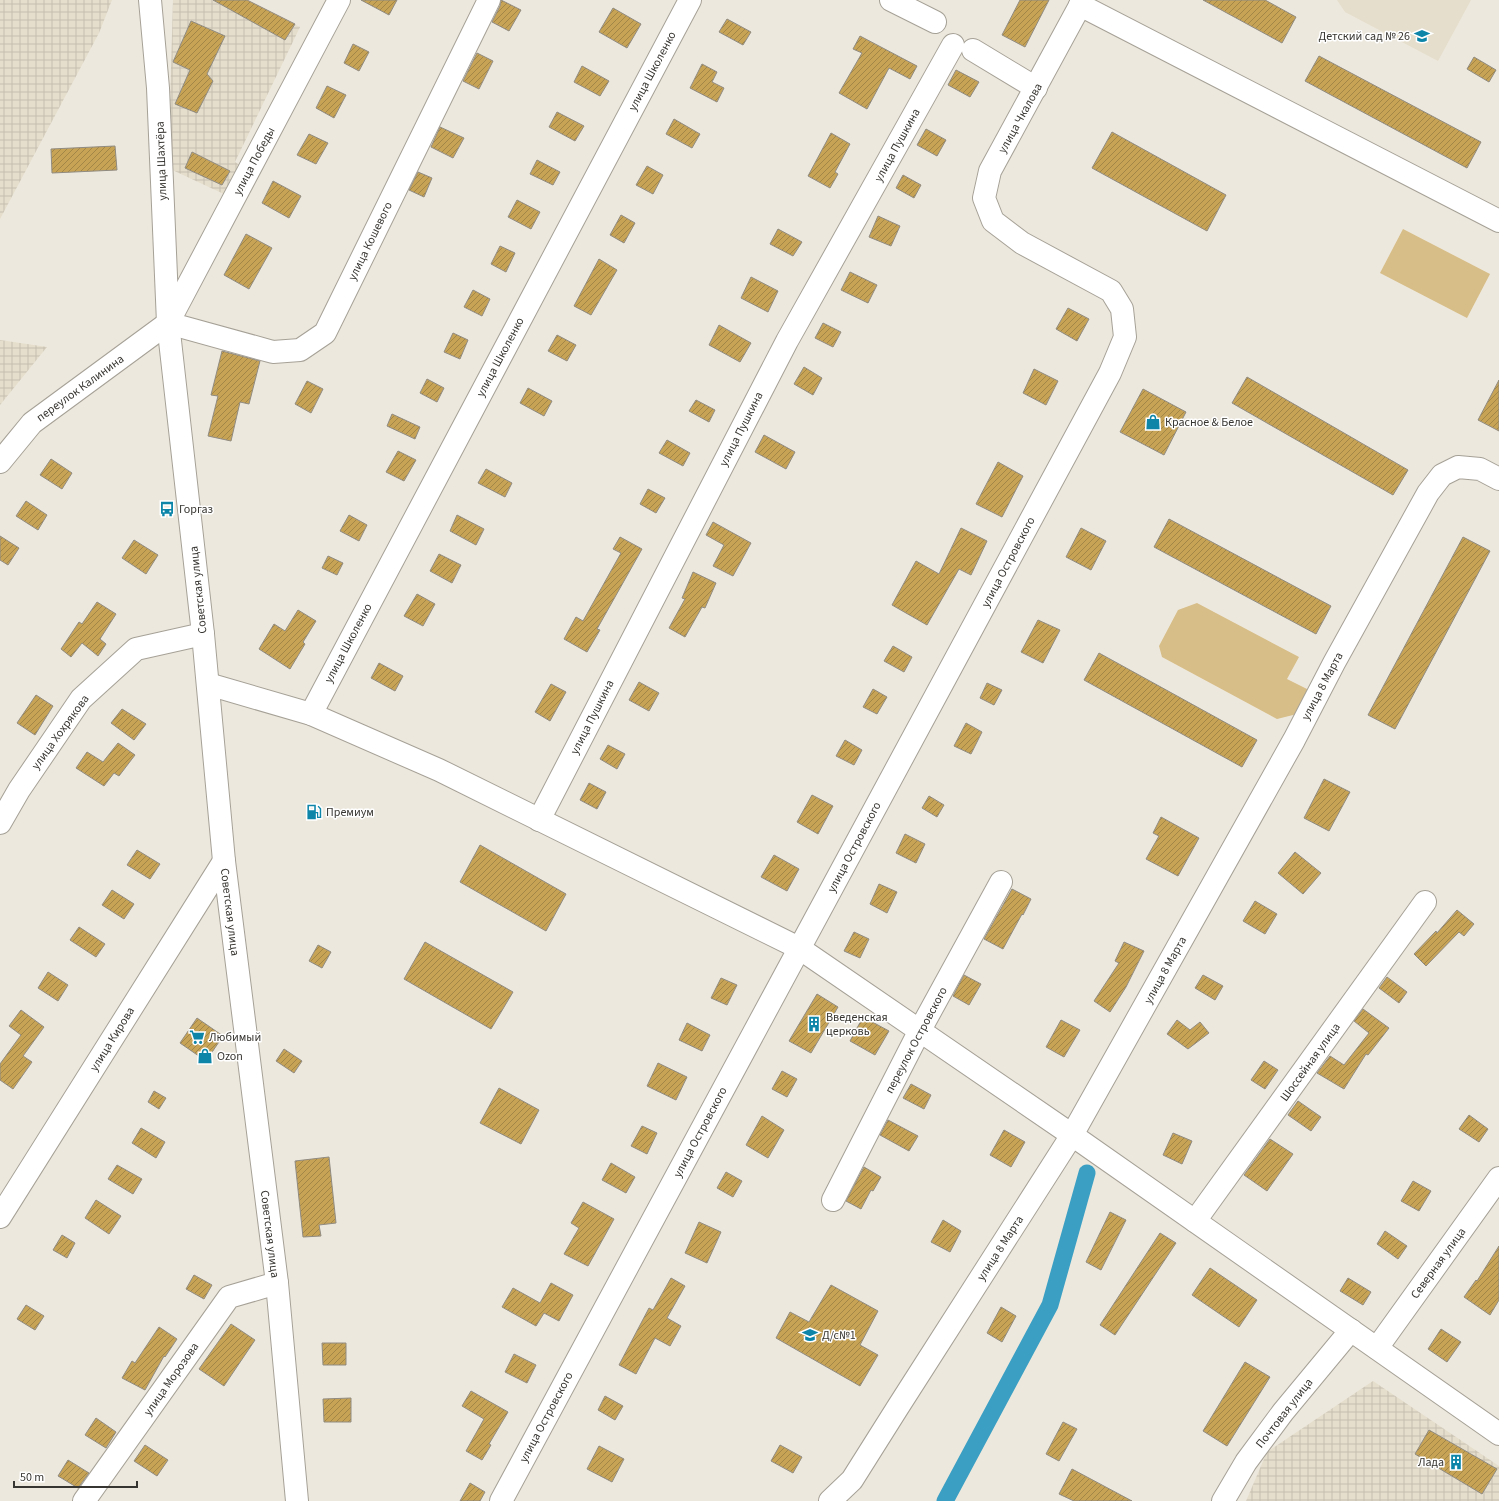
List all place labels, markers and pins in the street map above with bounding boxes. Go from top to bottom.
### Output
school or university icon: Детский сад № 26 [1413,27,1431,45]
place label: Детский сад № 26 [1318,28,1410,45]
shop icon: Красное & Белое [1144,413,1162,431]
place label: Красное & Белое [1165,414,1253,431]
bus stop icon: Горгаз [158,500,176,518]
place label: Горгаз [179,501,213,518]
fuel station icon: Премиум [305,803,323,821]
place label: Премиум [326,804,374,821]
place label: Введенская церковь [826,1009,888,1040]
building icon: Введенская церковь [805,1015,823,1033]
supermarket icon: Любимый [188,1028,206,1046]
place label: Любимый [209,1029,261,1046]
shop icon: Ozon [196,1047,214,1065]
place label: Ozon [217,1048,243,1065]
school or university icon: Д/с№1 [801,1326,819,1344]
place label: Д/с№1 [822,1327,856,1344]
building icon: Лада [1447,1453,1465,1471]
place label: Лада [1418,1454,1444,1471]

